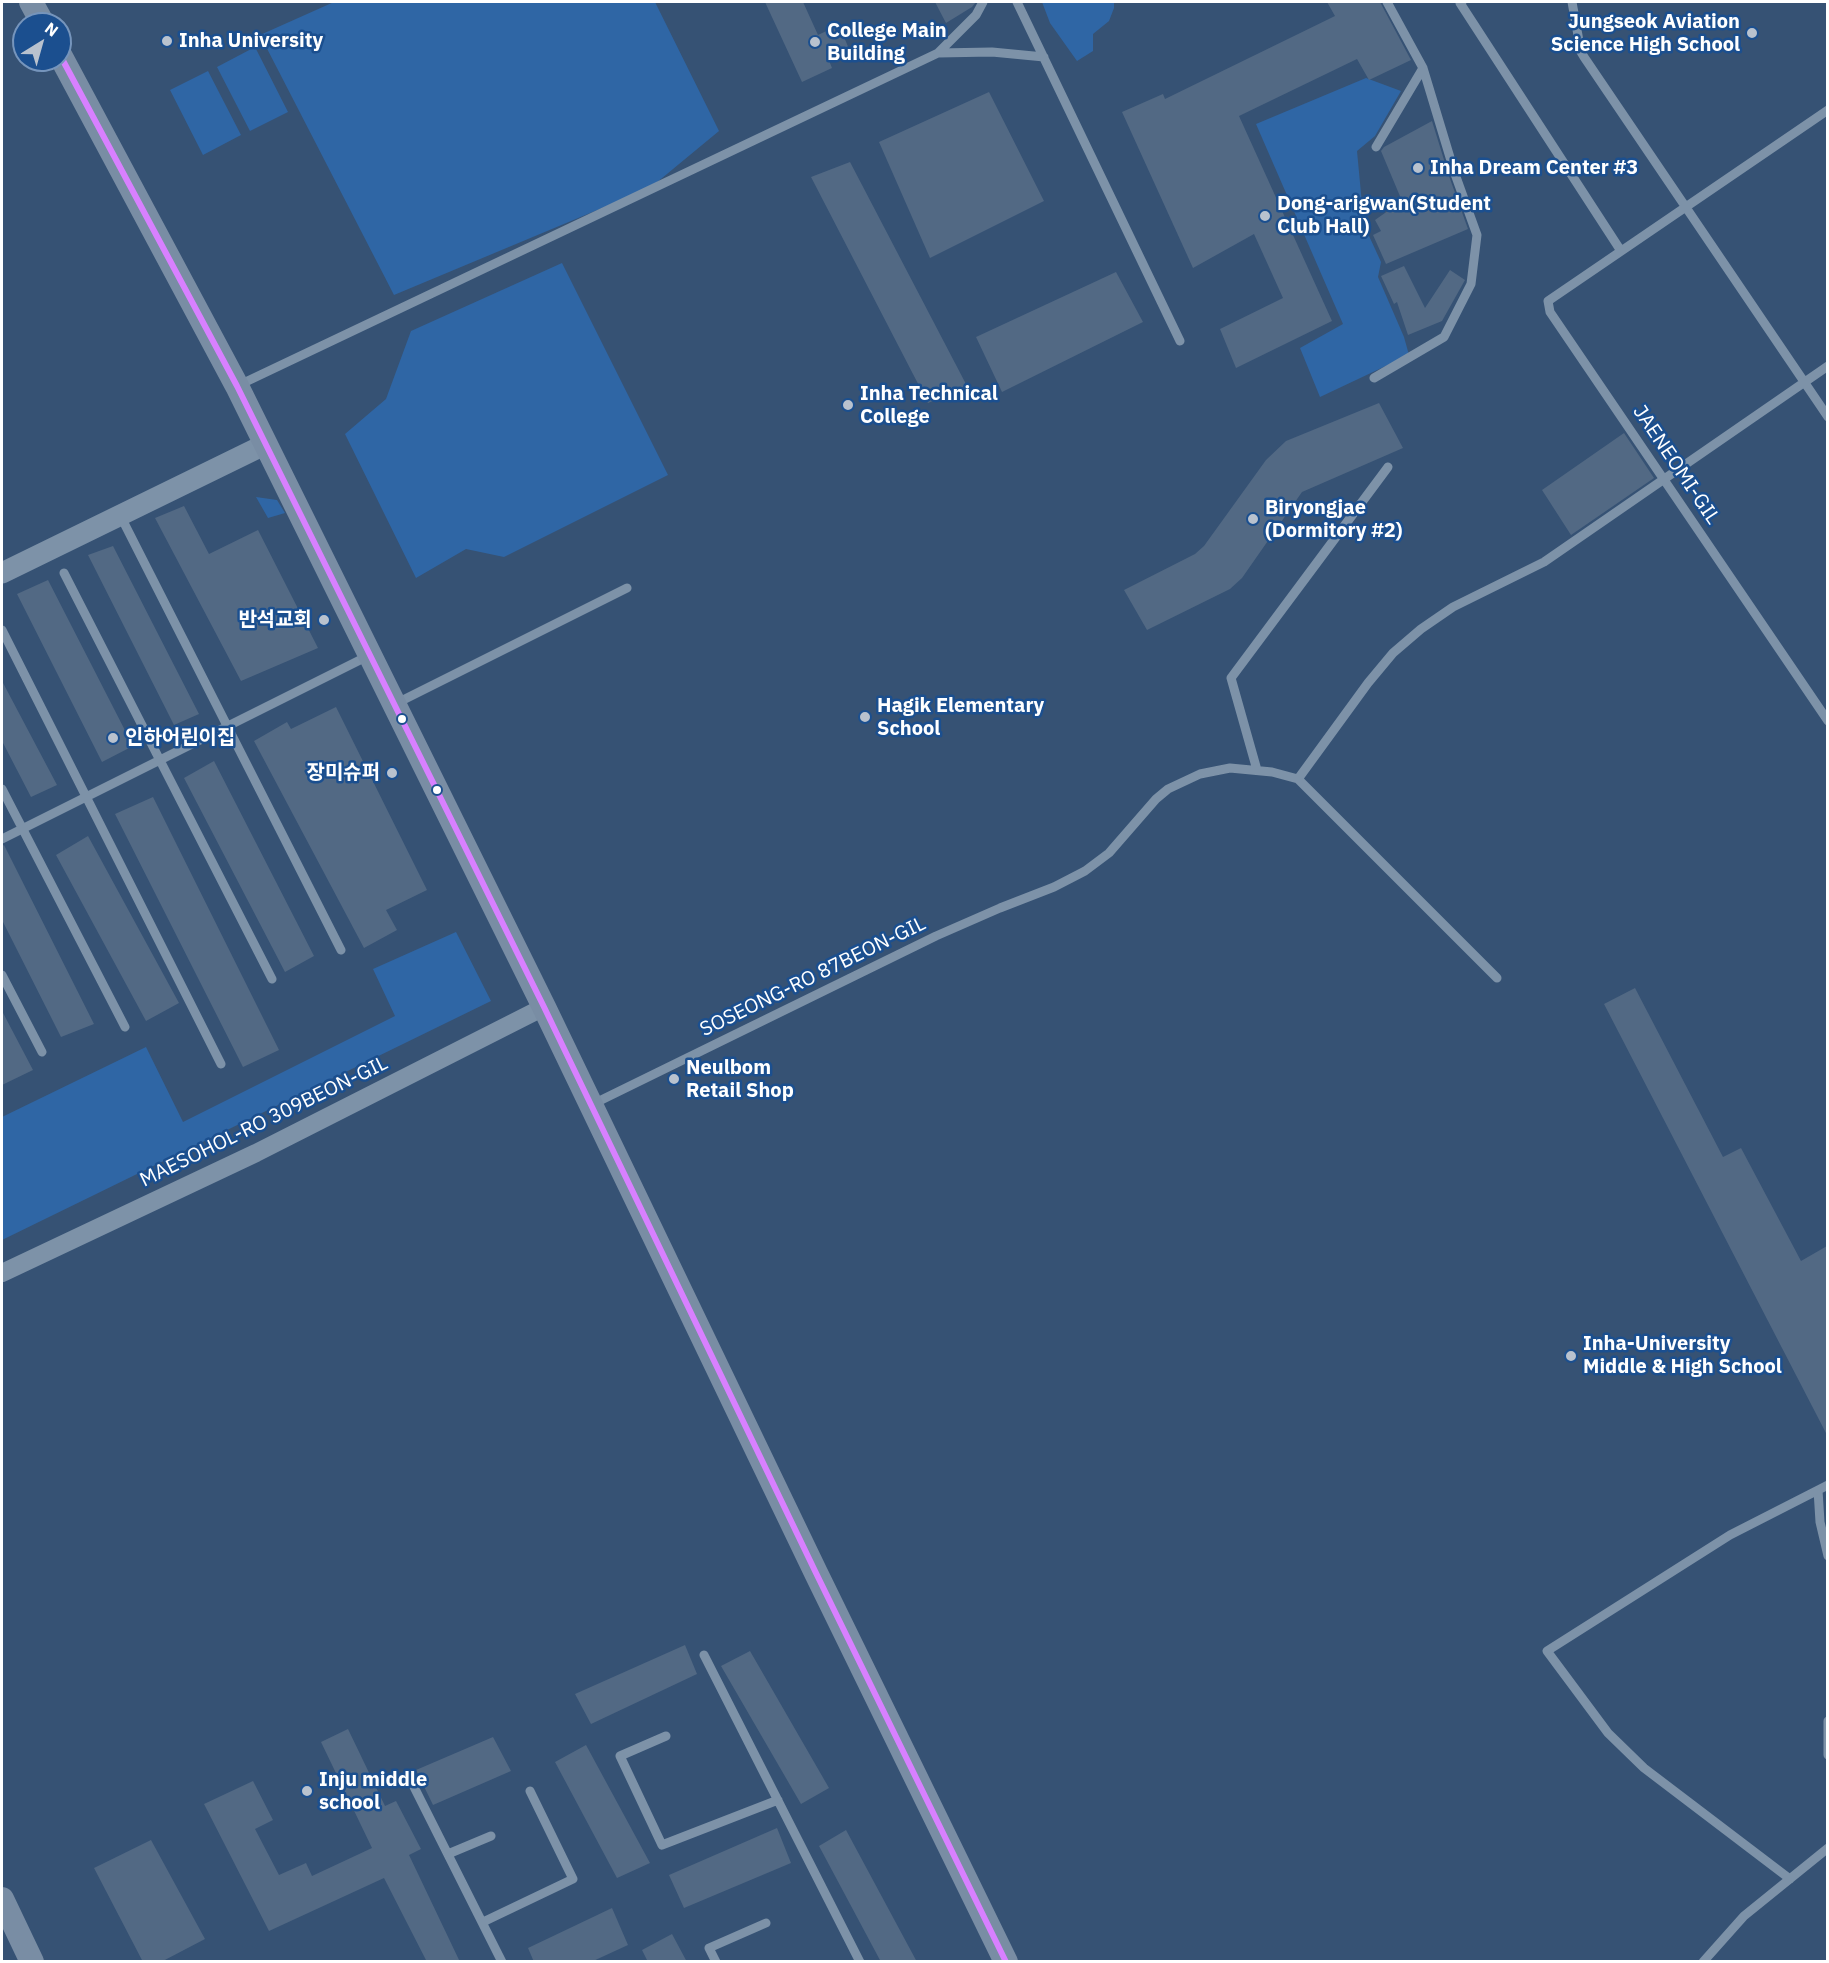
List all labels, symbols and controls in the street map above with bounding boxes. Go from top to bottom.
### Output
place label: Jungseok Aviation Science High School [1551,10,1740,57]
north arrow [12,12,72,72]
text: N [41,18,62,41]
place label: College Main Building [827,19,947,66]
marker: Jungseok Aviation Science High School [1745,26,1759,40]
place label: Inha University [179,29,323,53]
marker: Inha University [160,34,174,48]
marker: College Main Building [808,35,822,49]
place label: Inha Dream Center #3 [1430,156,1638,180]
marker: Inha Dream Center #3 [1411,161,1425,175]
place label: Dong-arigwan(Student Club Hall) [1277,192,1491,239]
marker: Dong-arigwan(Student Club Hall) [1258,209,1272,223]
place label: Inha Technical College [860,382,998,429]
marker: Inha Technical College [841,398,855,412]
street label: JAENEOMI-GIL [1627,401,1725,529]
place label: Biryongjae (Dormitory #2) [1265,496,1403,543]
marker: Biryongjae (Dormitory #2) [1246,512,1260,526]
place label: 반석교회 [238,608,312,632]
marker: 반석교회 [317,613,331,627]
place label: Hagik Elementary School [877,694,1044,741]
marker: Hagik Elementary School [858,710,872,724]
unlabelled marker [396,713,408,725]
place label: 인하어린이집 [125,726,235,750]
marker: 인하어린이집 [106,731,120,745]
place label: 장미슈퍼 [306,761,380,785]
marker: 장미슈퍼 [385,766,399,780]
unlabelled marker [431,784,443,796]
street label: SOSEONG-RO 87BEON-GIL [696,912,930,1042]
street label: MAESOHOL-RO 309BEON-GIL [136,1051,392,1193]
place label: Neulbom Retail Shop [686,1056,794,1103]
marker: Neulbom Retail Shop [667,1072,681,1086]
place label: Inha-University Middle & High School [1583,1332,1782,1379]
marker: Inha-University Middle & High School [1564,1349,1578,1363]
place label: Inju middle school [319,1768,427,1815]
marker: Inju middle school [300,1784,314,1798]

